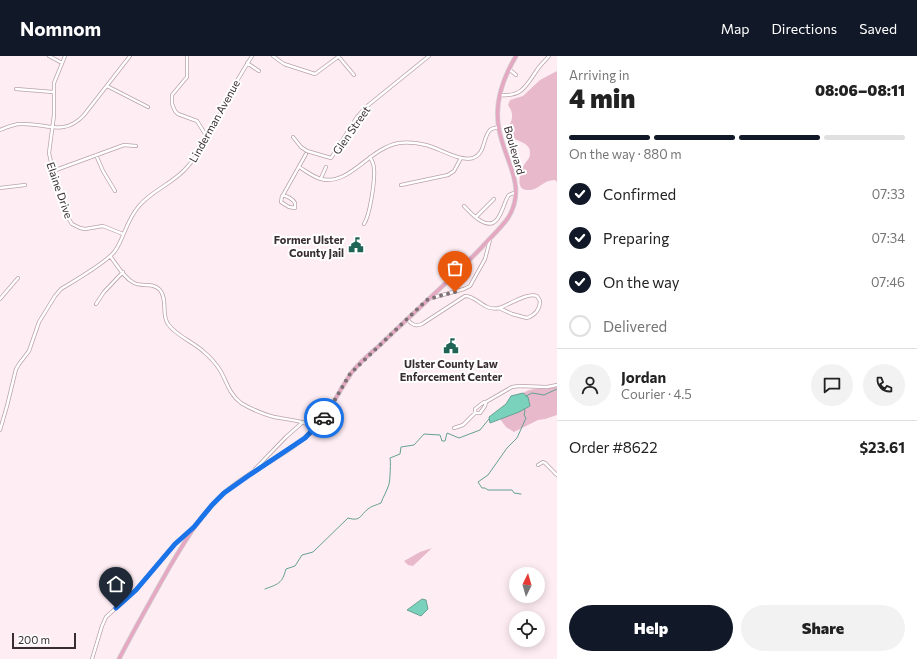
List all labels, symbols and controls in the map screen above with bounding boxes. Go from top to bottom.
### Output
text: Nomnom [20,17,101,40]
text: Map [721,20,750,37]
text: Directions [772,20,837,37]
text: Saved [859,20,897,37]
text: Arriving in [569,67,629,83]
street label: Linderman Avenue [186,77,242,165]
text: 08:06–08:11 [815,81,905,99]
text: 4 min [569,82,635,113]
street label: Glen Street [330,103,373,157]
street label: Boulevard [502,124,528,176]
text: On the way · 880 m [569,146,681,162]
street label: Elaine Drive [44,160,76,220]
icon: check [569,183,591,205]
text: Confirmed [603,185,676,203]
text: 07:33 [872,186,905,202]
icon: check [569,227,591,249]
text: Preparing [603,229,669,247]
text: 07:34 [871,230,905,246]
place label: Former Ulster County Jail [274,233,344,260]
public building icon: Former Ulster County Jail [347,236,365,254]
pin [438,251,472,292]
icon: bag [444,257,466,279]
icon: check [569,271,591,293]
text: On the way [603,273,680,291]
text: 07:46 [871,274,905,290]
text: Delivered [603,317,667,335]
public building icon: Ulster County Law Enforcement Center [442,337,460,355]
place label: Ulster County Law Enforcement Center [400,357,503,383]
button: person [569,364,611,406]
button: chat [811,364,853,406]
button: phone [863,364,905,406]
text: Jordan [621,368,666,386]
text: Courier · 4.5 [621,386,692,402]
courier [304,398,344,438]
icon: car [313,407,335,429]
text: Order #8622 [569,438,657,456]
text: $23.61 [860,438,905,456]
pin [99,567,133,608]
north arrow [509,567,545,603]
map controls [509,567,545,647]
icon: home [105,573,127,595]
button: Help [569,605,733,651]
button: Share [741,605,905,651]
button: locate [509,611,545,647]
scale bar [12,631,76,650]
text: 200 m [18,633,50,646]

